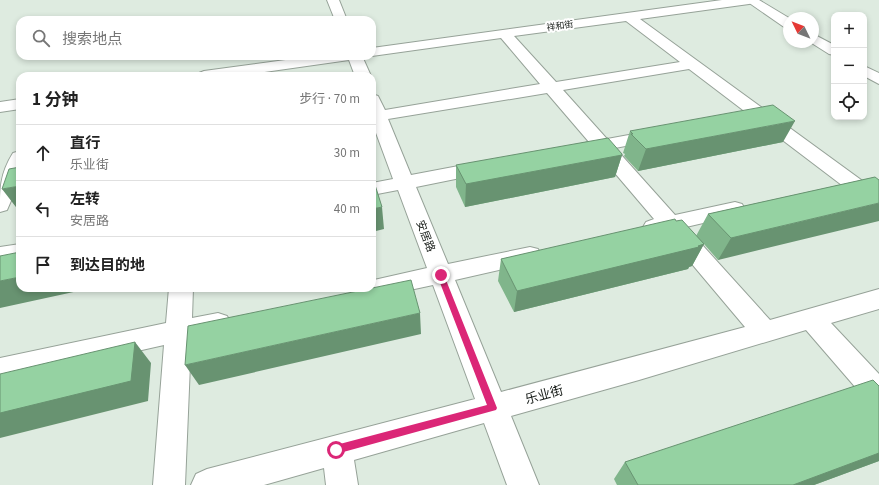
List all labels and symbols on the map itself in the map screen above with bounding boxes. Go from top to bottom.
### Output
north arrow [783,12,819,48]
street label: 祥和街 [546,18,574,35]
street label: 安居路 [413,218,438,254]
route end [432,266,450,284]
street label: 乐业街 [523,381,565,409]
route start [327,441,345,459]

